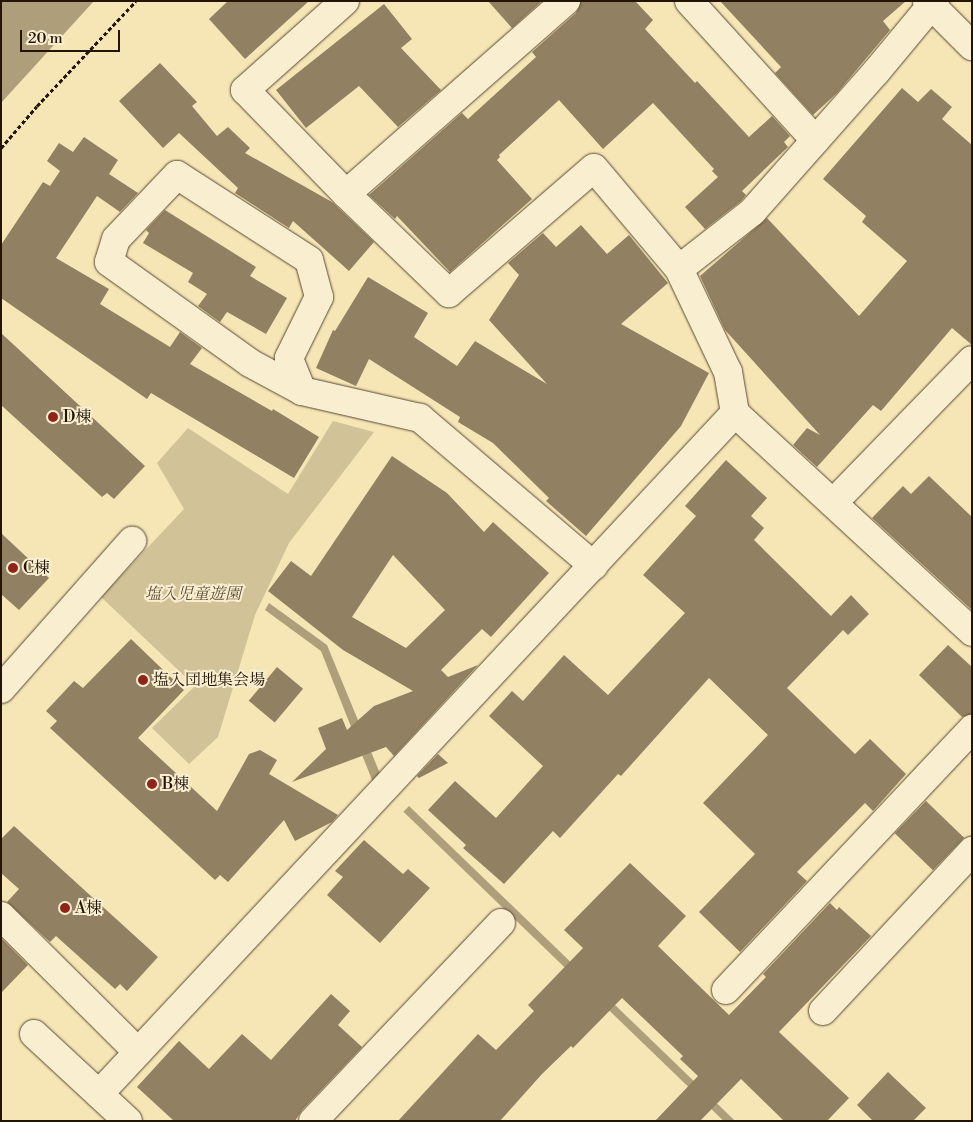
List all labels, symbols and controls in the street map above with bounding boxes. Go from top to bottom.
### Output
scale bar [22,20,122,52]
text: 20 m [28,29,63,48]
place label: D棟 [63,407,91,427]
marker: D棟 [47,411,59,423]
place label: C棟 [23,558,50,578]
marker: C棟 [7,562,19,574]
park label: 塩入児童遊園 [145,584,241,604]
place label: 塩入団地集会場 [153,670,265,690]
marker: 塩入団地集会場 [137,674,149,686]
place label: B棟 [162,774,189,794]
marker: B棟 [146,778,158,790]
place label: A棟 [75,898,102,918]
marker: A棟 [59,902,71,914]

